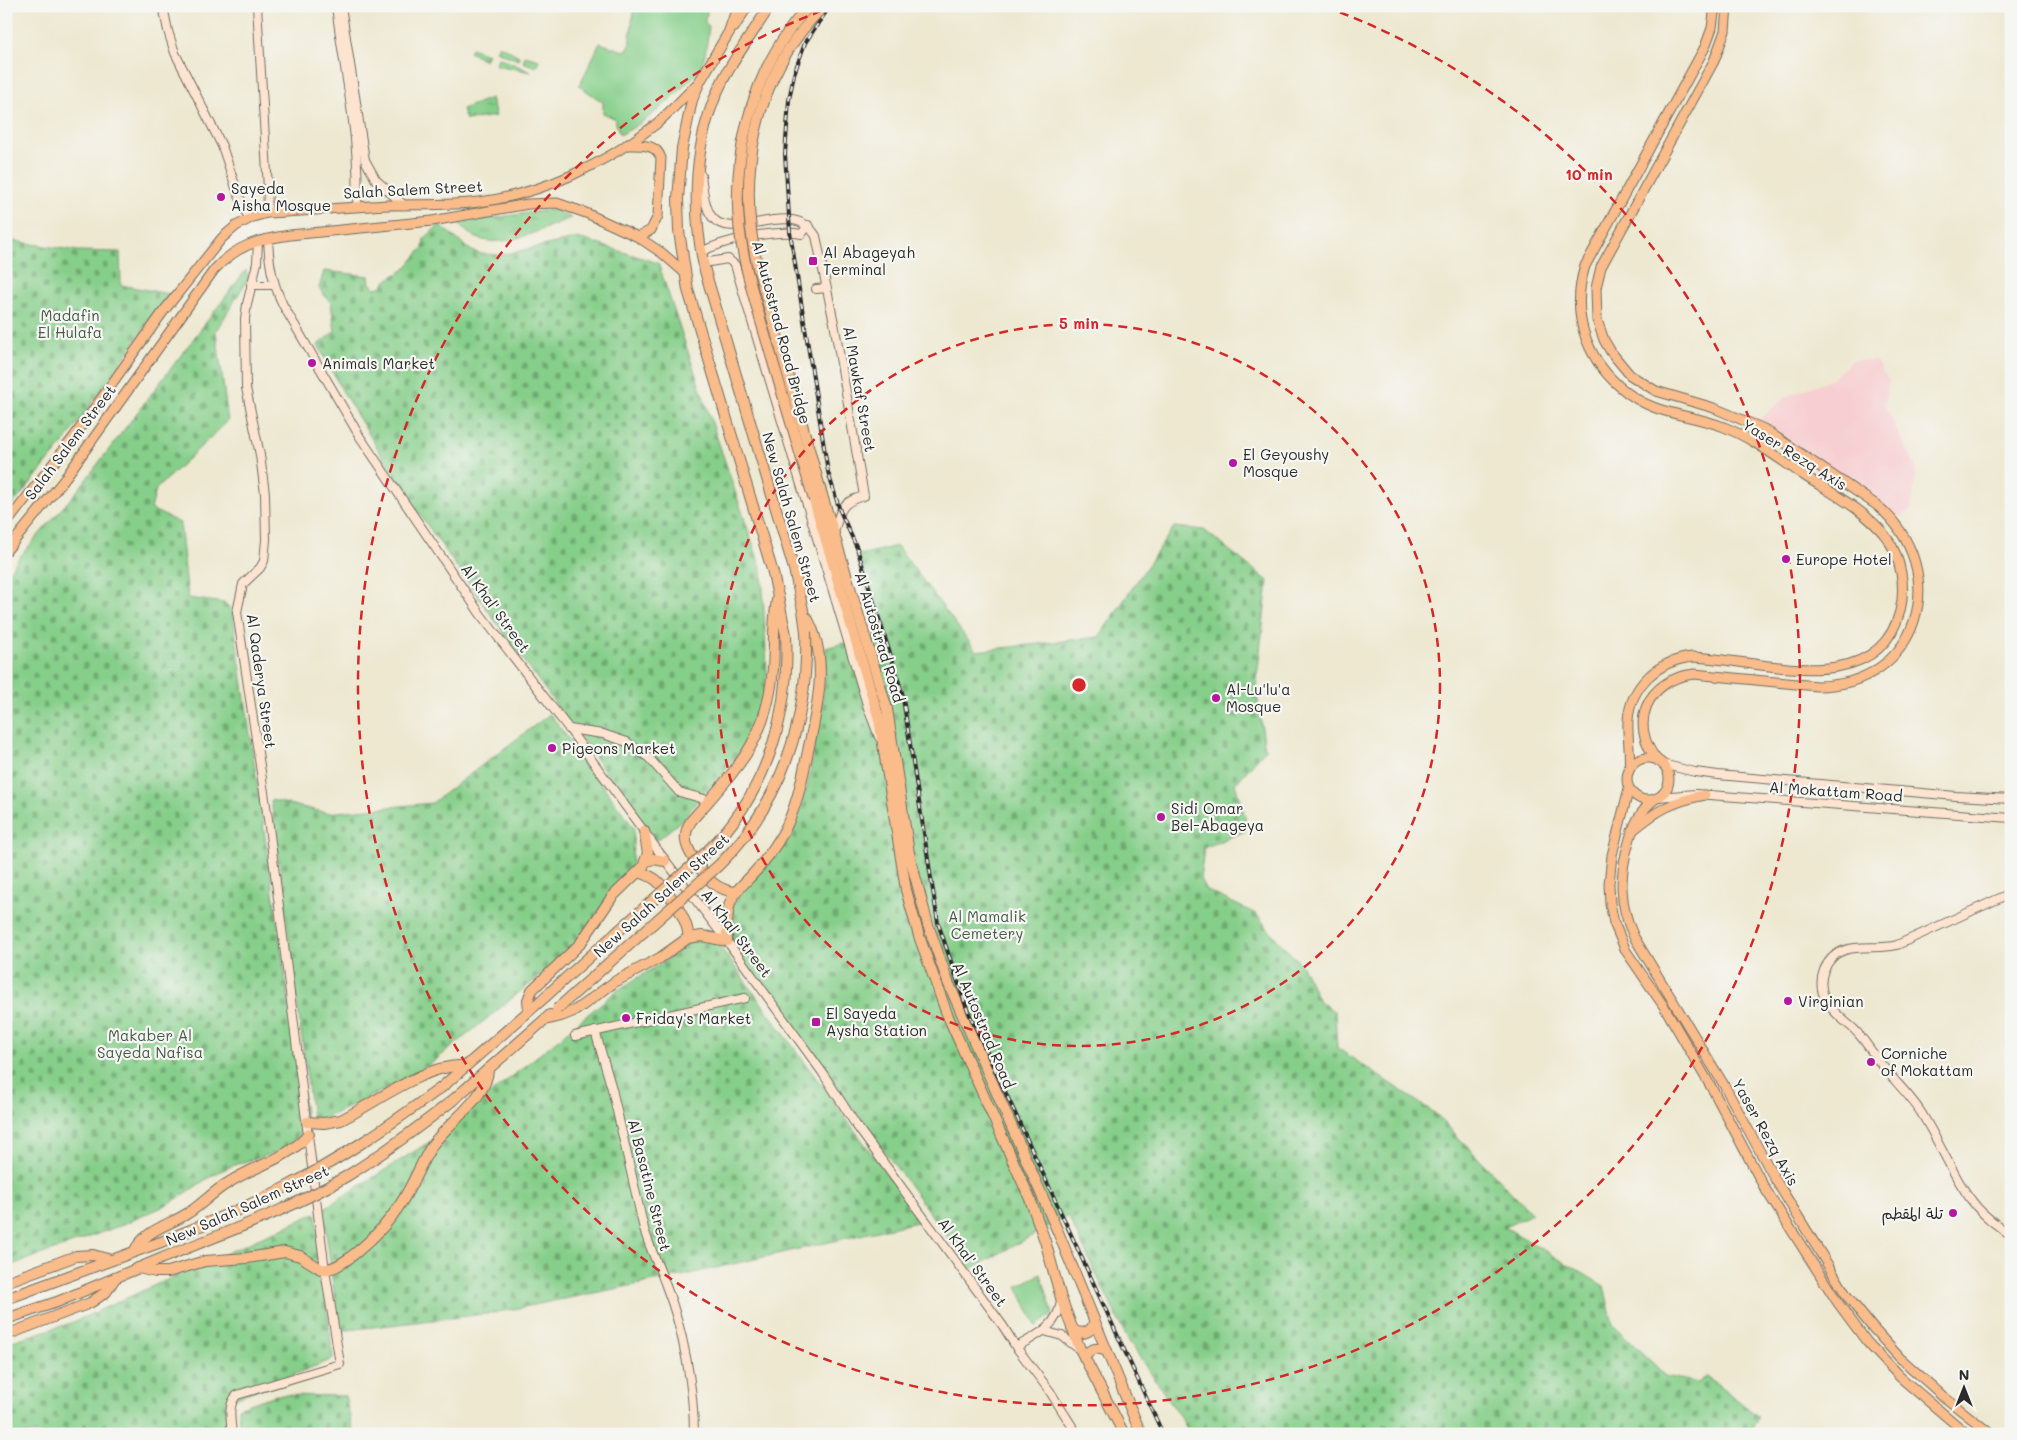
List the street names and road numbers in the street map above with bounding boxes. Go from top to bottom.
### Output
street label: Salah Salem Street [343,175,483,203]
street label: Al Autostrad Road Bridge [748,238,816,426]
street label: Al Mawkaf Street [839,324,881,454]
street label: Salah Salem Street [20,380,120,504]
street label: Yaser Rezq Axis [1739,414,1851,494]
street label: New Salah Salem Street [758,430,826,604]
street label: Al Khal' Street [457,559,535,657]
street label: Al Autostrad Road [851,569,909,705]
street label: Al Qaderya Street [243,612,281,750]
street label: Al Mokattam Road [1769,776,1903,806]
street label: New Salah Salem Street [589,829,733,961]
street label: Al Khal' Street [697,885,777,981]
street label: Al Autostrad Road [948,959,1020,1091]
street label: Yaser Rezq Axis [1728,1075,1804,1189]
street label: Al Basatine Street [624,1117,676,1253]
street label: New Salah Salem Street [162,1160,332,1250]
street label: Al Khal' Street [934,1213,1012,1311]

